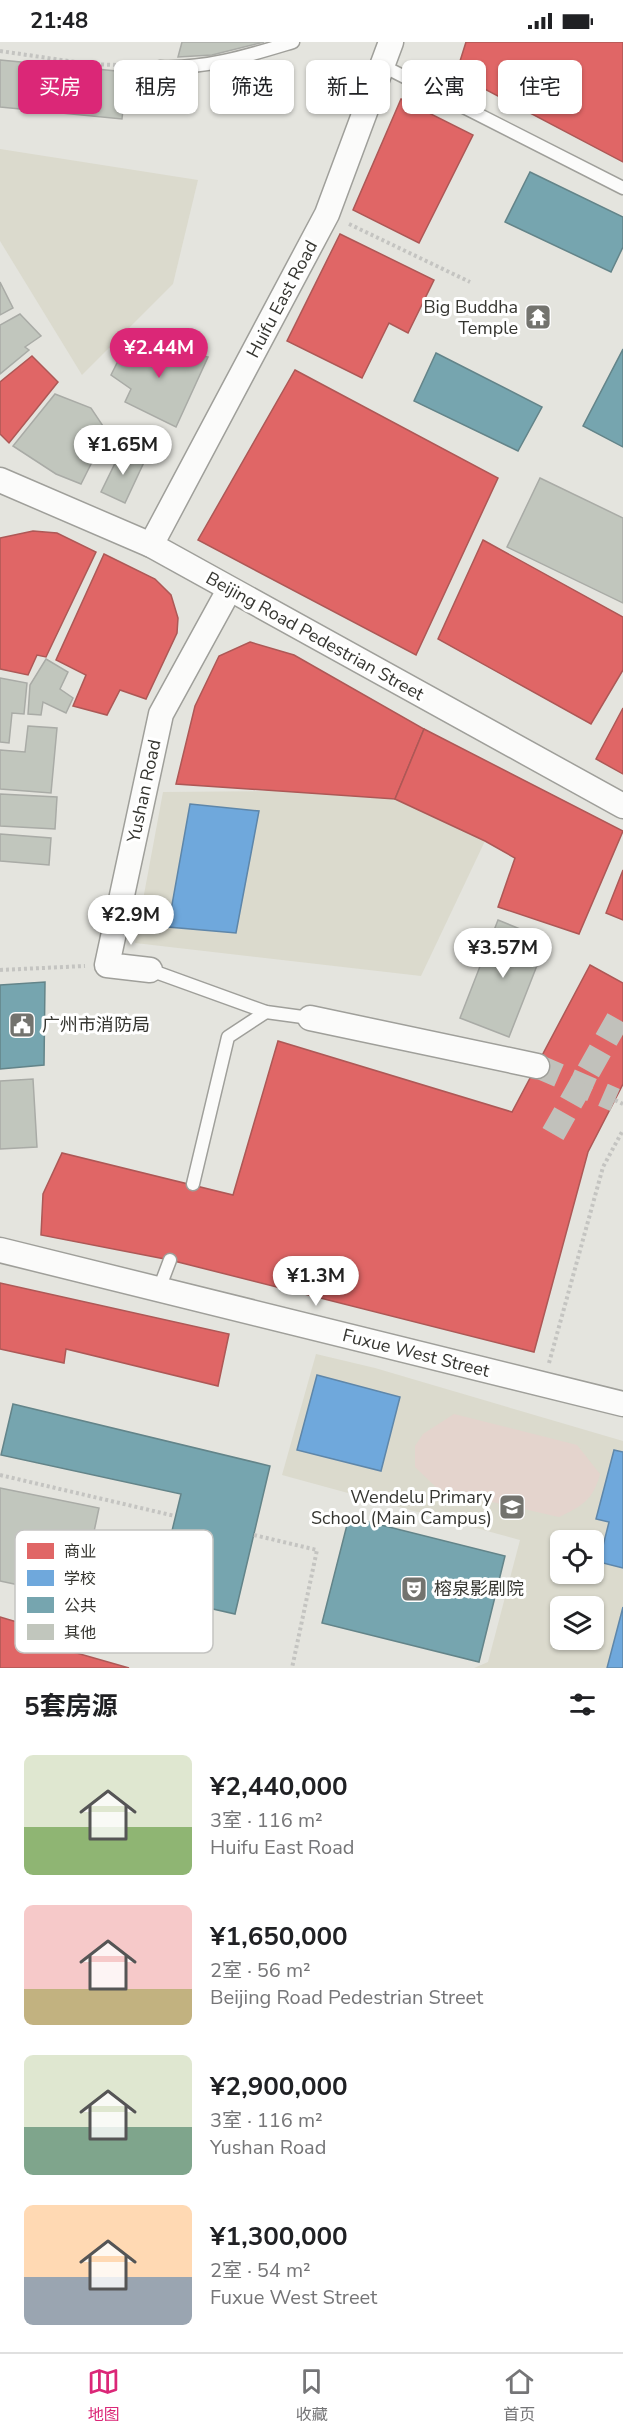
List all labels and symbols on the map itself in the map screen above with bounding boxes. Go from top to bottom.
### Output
street label: Huifu East Road [241,236,323,362]
place label: Big Buddha Temple [423,295,518,340]
temple icon: Big Buddha Temple [523,302,553,332]
pin: ¥2.44M [110,328,208,379]
pin: ¥1.65M [74,425,172,476]
street label: Beijing Road Pedestrian Street [202,566,429,706]
street label: Yushan Road [121,737,167,846]
pin: ¥2.9M [89,895,173,946]
pin: ¥3.57M [454,928,552,979]
public building icon: 广州市消防局 [7,1010,37,1040]
place label: 广州市消防局 [42,1013,150,1037]
pin: ¥1.3M [274,1256,358,1307]
street label: Fuxue West Street [340,1323,493,1383]
place label: Wendelu Primary School (Main Campus) [311,1485,493,1530]
school or university icon: Wendelu Primary School (Main Campus) [497,1492,527,1522]
legend [15,1530,213,1653]
text: 商业 [64,1541,96,1563]
text: 学校 [64,1568,96,1590]
theatre icon: 榕泉影剧院 [399,1574,429,1604]
place label: 榕泉影剧院 [434,1577,524,1601]
text: 公共 [64,1595,96,1617]
text: 其他 [64,1622,96,1644]

